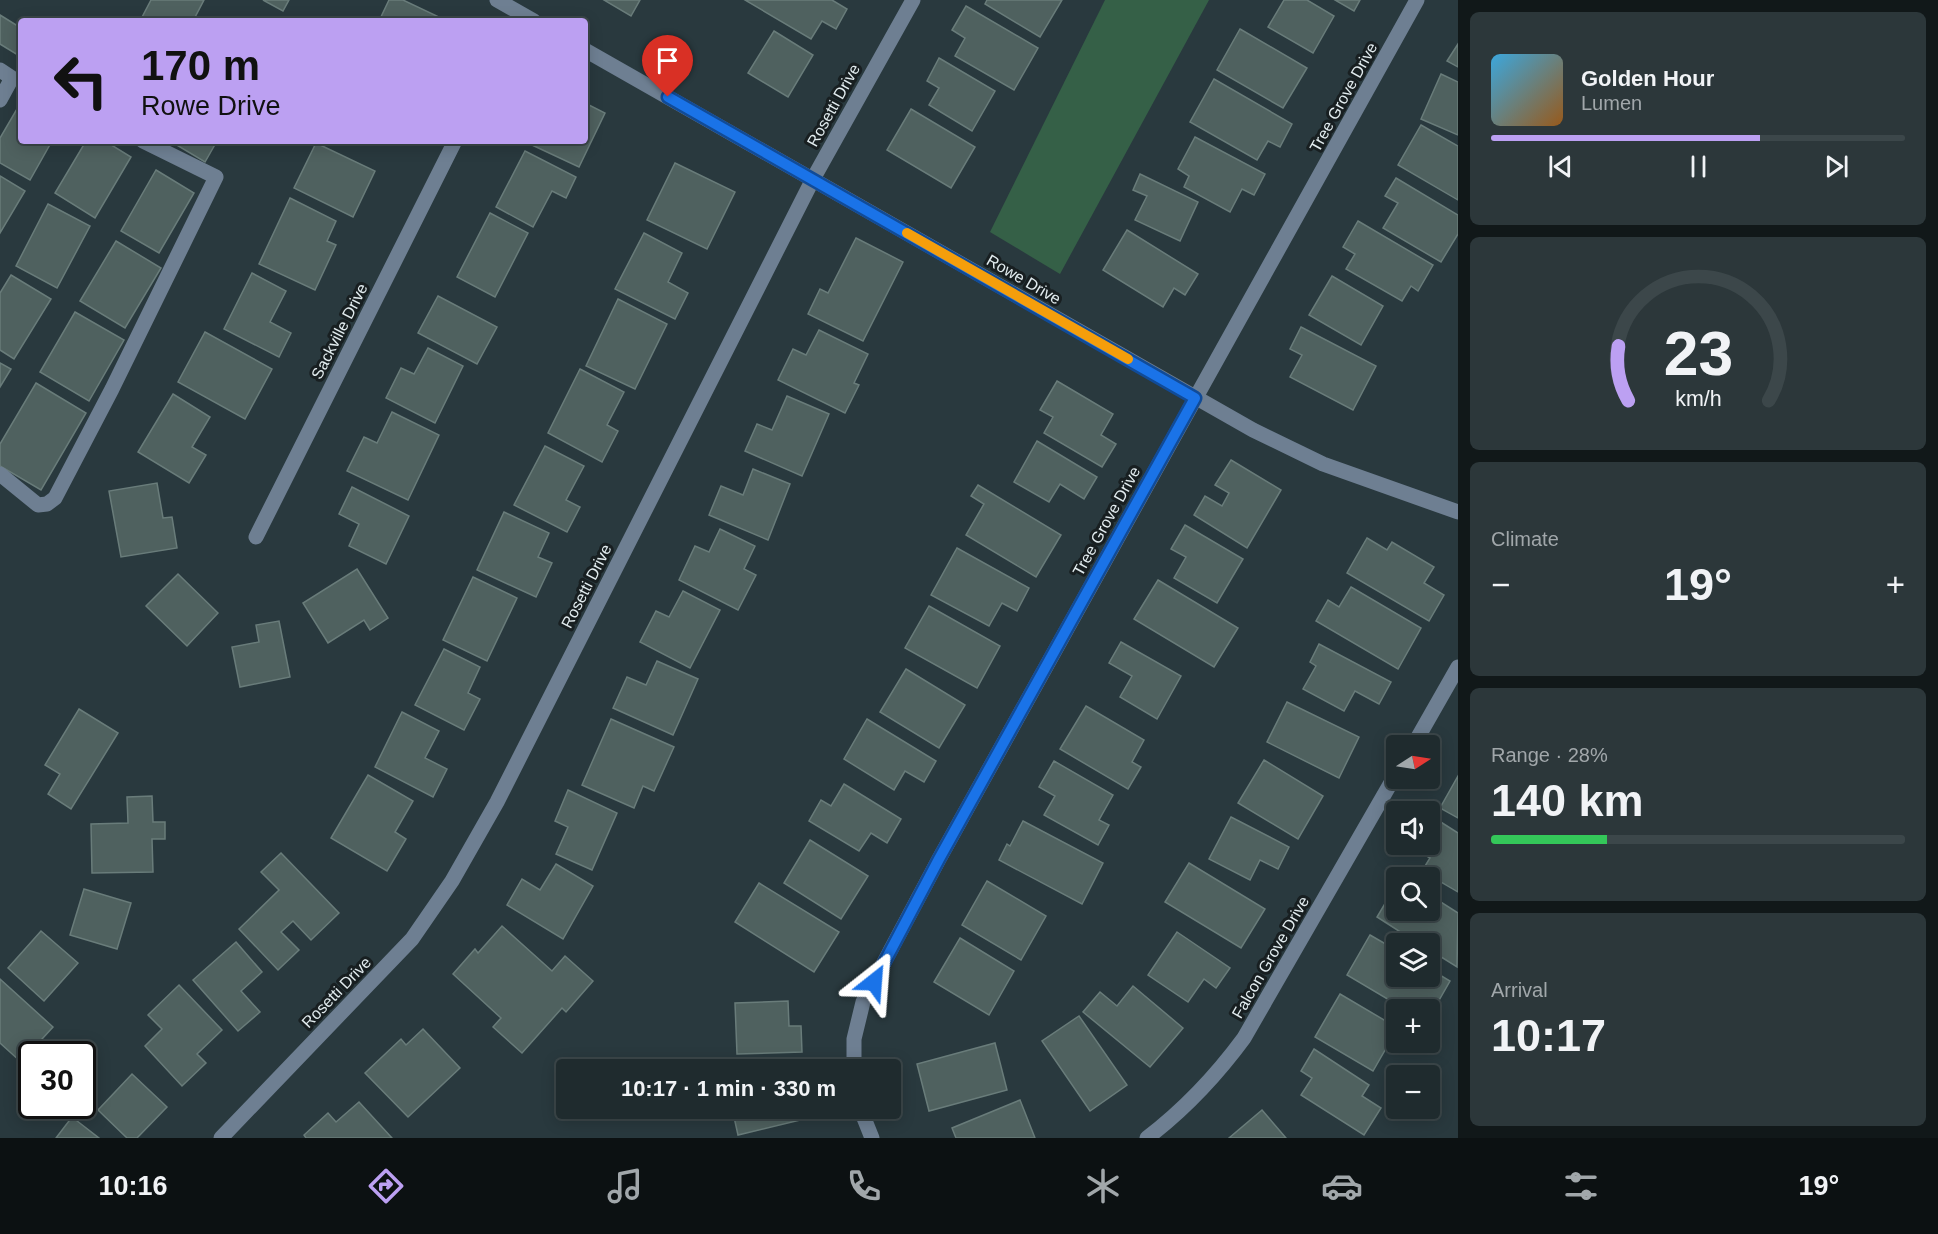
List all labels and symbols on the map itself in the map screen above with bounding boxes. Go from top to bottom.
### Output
pin [642,35,693,97]
street label: Tree Grove Drive [1306,40,1381,155]
street label: Rosetti Drive [804,61,863,149]
street label: Rowe Drive [984,251,1064,308]
street label: Sackville Drive [308,281,371,382]
street label: Tree Grove Drive [1069,464,1144,579]
street label: Rosetti Drive [558,541,615,631]
north arrow [1386,735,1440,789]
street label: Falcon Grove Drive [1229,893,1312,1021]
position arrow [842,950,906,1014]
street label: Rosetti Drive [298,953,374,1031]
speed limit sign: 30 [18,1041,96,1119]

